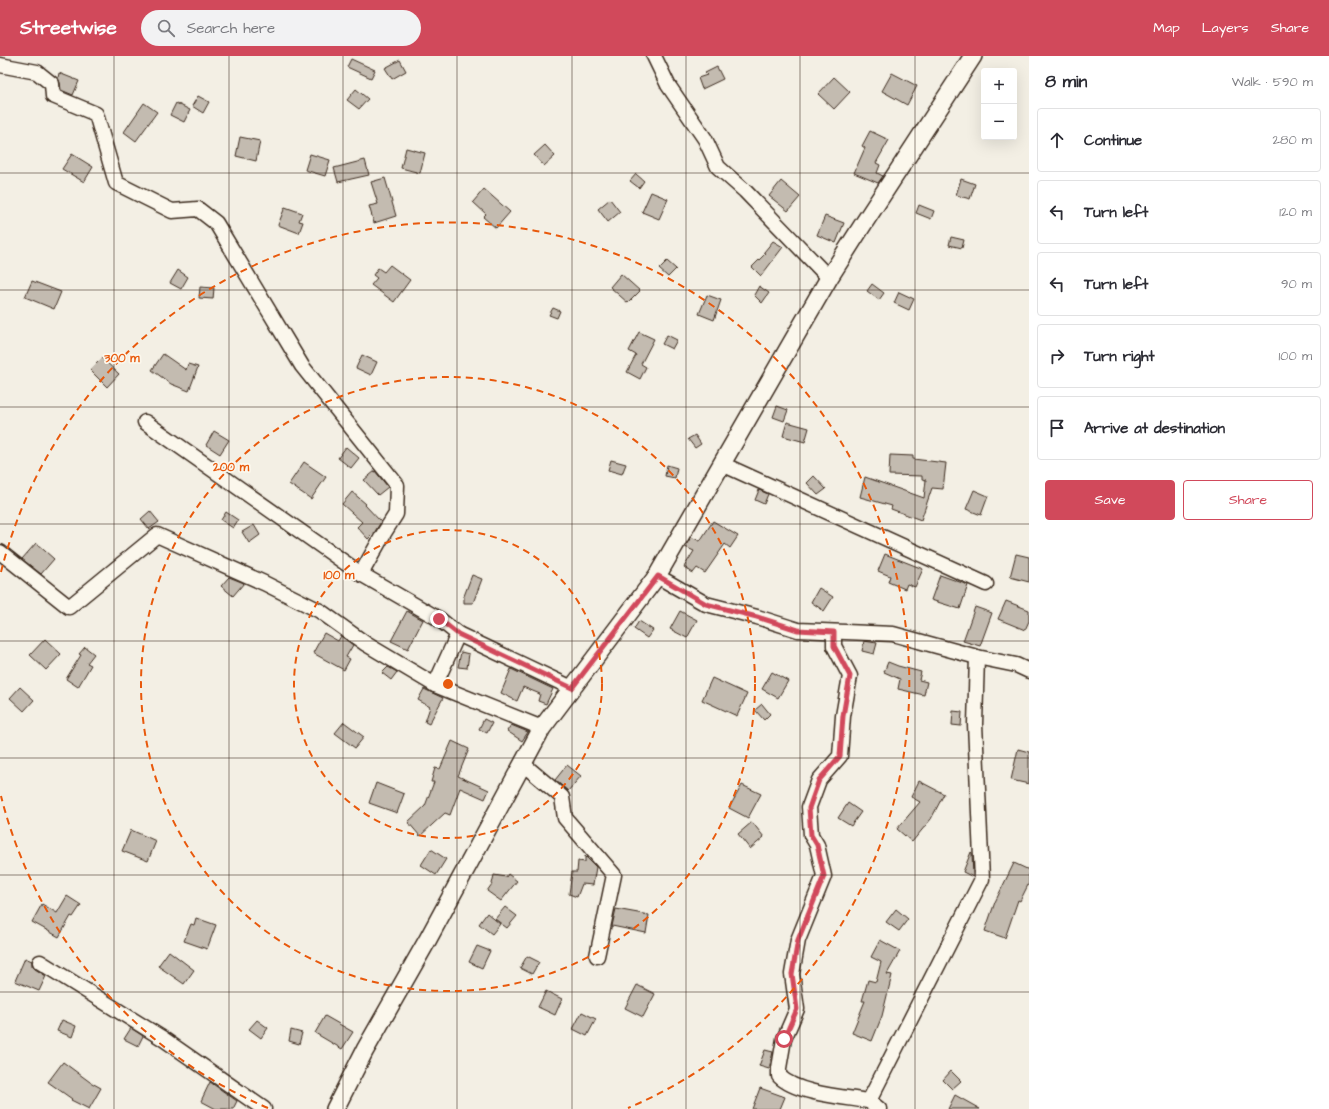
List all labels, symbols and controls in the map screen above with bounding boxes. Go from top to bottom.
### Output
search box [141,10,421,46]
text: Streetwise [20,15,117,42]
icon: search [155,17,177,39]
text: Search here [187,18,275,39]
text: Map [1153,18,1180,38]
text: Layers [1202,18,1249,38]
text: Share [1271,18,1309,38]
map controls [981,68,1017,140]
button: + [981,68,1017,104]
text: 8 min [1045,70,1087,94]
text: Walk · 590 m [1232,73,1313,91]
button: − [981,104,1017,140]
icon: ahead [1046,129,1068,151]
text: Continue [1084,130,1142,151]
text: 280 m [1273,131,1312,149]
icon: left [1046,201,1068,223]
text: Turn left [1084,202,1148,223]
text: 120 m [1279,203,1312,221]
icon: left [1046,273,1068,295]
text: Turn left [1084,274,1148,295]
text: 90 m [1281,275,1312,293]
icon: right [1046,345,1068,367]
text: Turn right [1084,346,1155,367]
text: 100 m [1279,347,1312,365]
text: 300 m [103,350,140,367]
icon: arrive [1046,417,1068,439]
text: Arrive at destination [1084,418,1225,439]
text: 200 m [212,459,250,476]
button: Save [1045,480,1175,520]
button: Share [1183,480,1313,520]
text: 100 m [324,567,355,584]
route end [430,610,448,628]
centre of rings [441,677,455,691]
route start [775,1030,793,1048]

